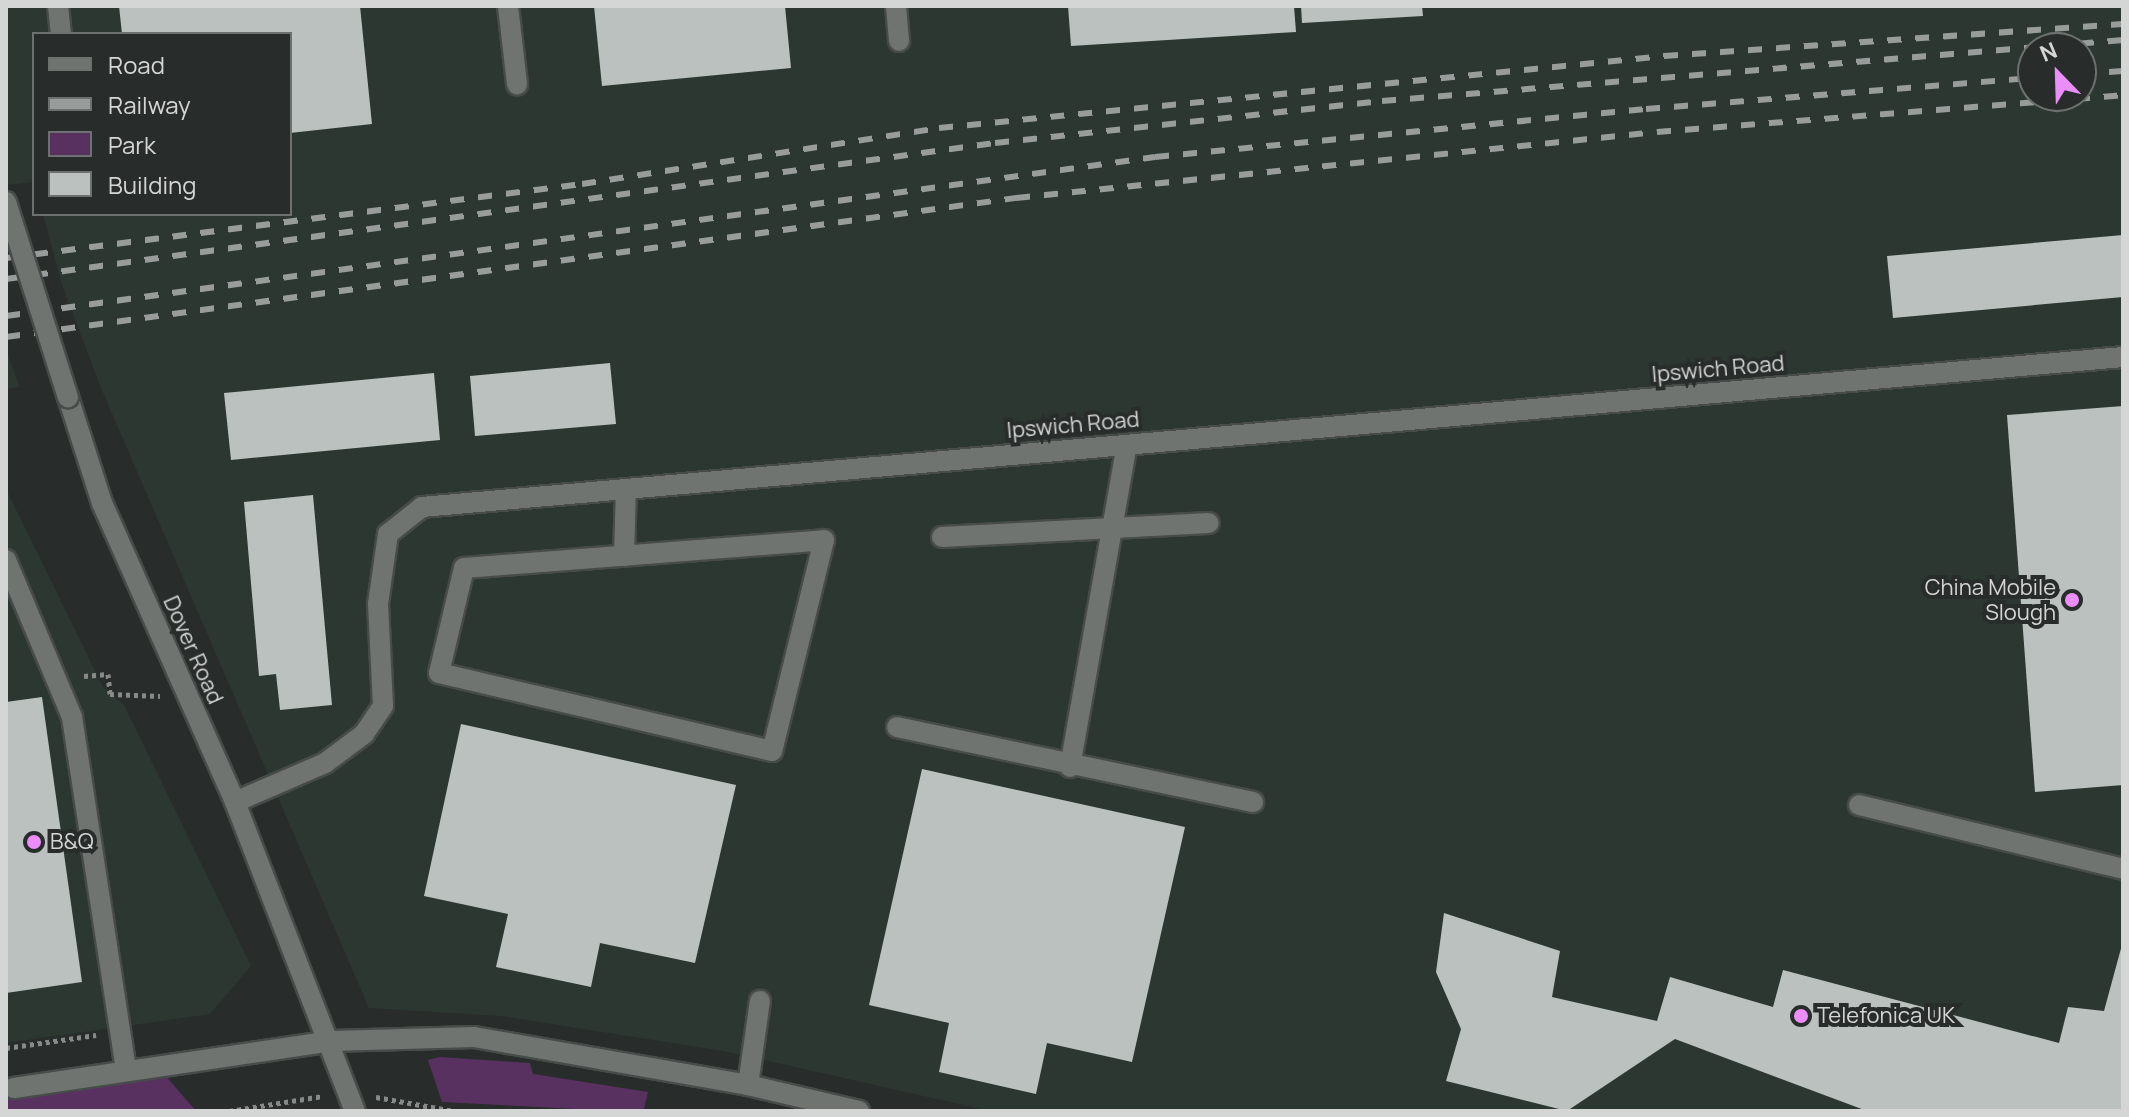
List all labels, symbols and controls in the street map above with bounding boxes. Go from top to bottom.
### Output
legend [32,32,292,216]
north arrow [2017,32,2097,112]
text: N [2035,35,2062,69]
text: Road [108,48,165,81]
text: Railway [108,88,191,121]
text: Park [108,128,156,161]
text: Building [108,168,196,201]
street label: Ipswich Road [1651,350,1785,388]
street label: Ipswich Road [1006,406,1140,444]
place label: China Mobile Slough [1925,574,2056,626]
marker: China Mobile Slough [2063,591,2081,609]
street label: Dover Road [157,592,229,708]
place label: B&Q [50,829,94,855]
marker: B&Q [25,833,43,851]
place label: Telefonica UK [1817,1003,1955,1029]
marker: Telefonica UK [1792,1007,1810,1025]

